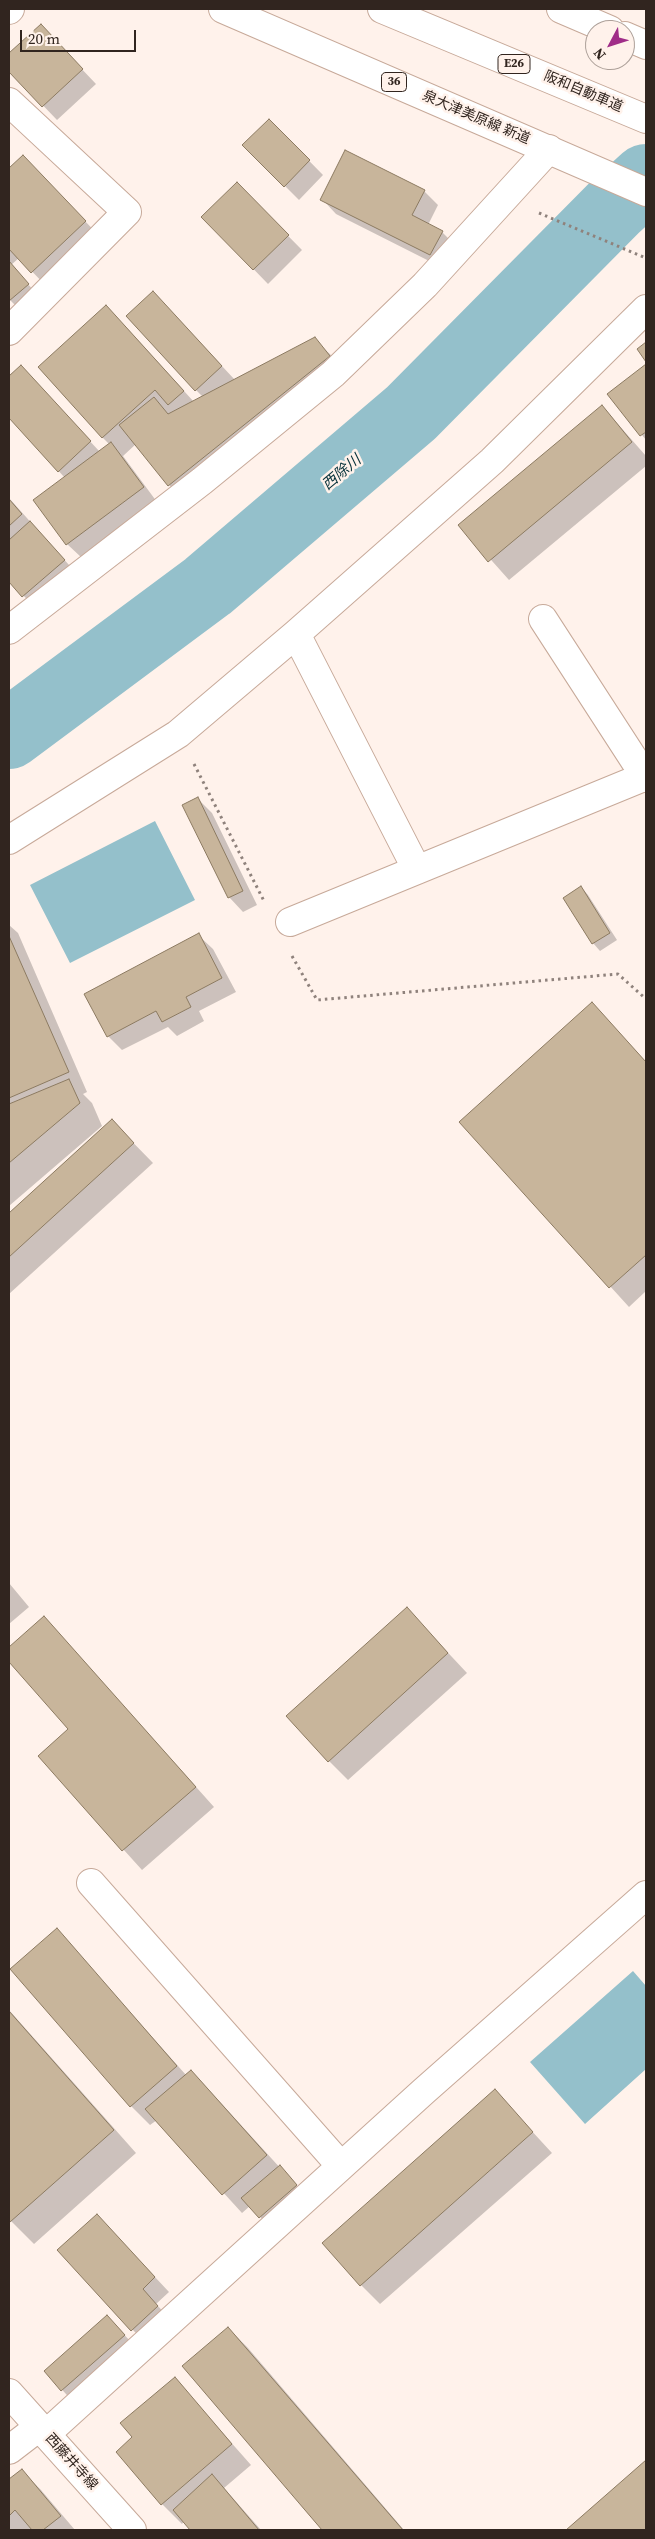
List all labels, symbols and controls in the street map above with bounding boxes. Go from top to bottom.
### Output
scale bar [22,20,139,52]
north arrow [585,20,635,70]
text: 20 m [28,28,60,49]
text: N [588,44,610,64]
road number: E26 [498,54,530,74]
street label: 阪和自動車道 [541,68,625,116]
road number: 36 [382,72,406,91]
street label: 泉大津美原線 新道 [420,88,532,148]
water label: 西除川 [319,452,365,494]
street label: 西藤井寺線 [41,2430,101,2494]

